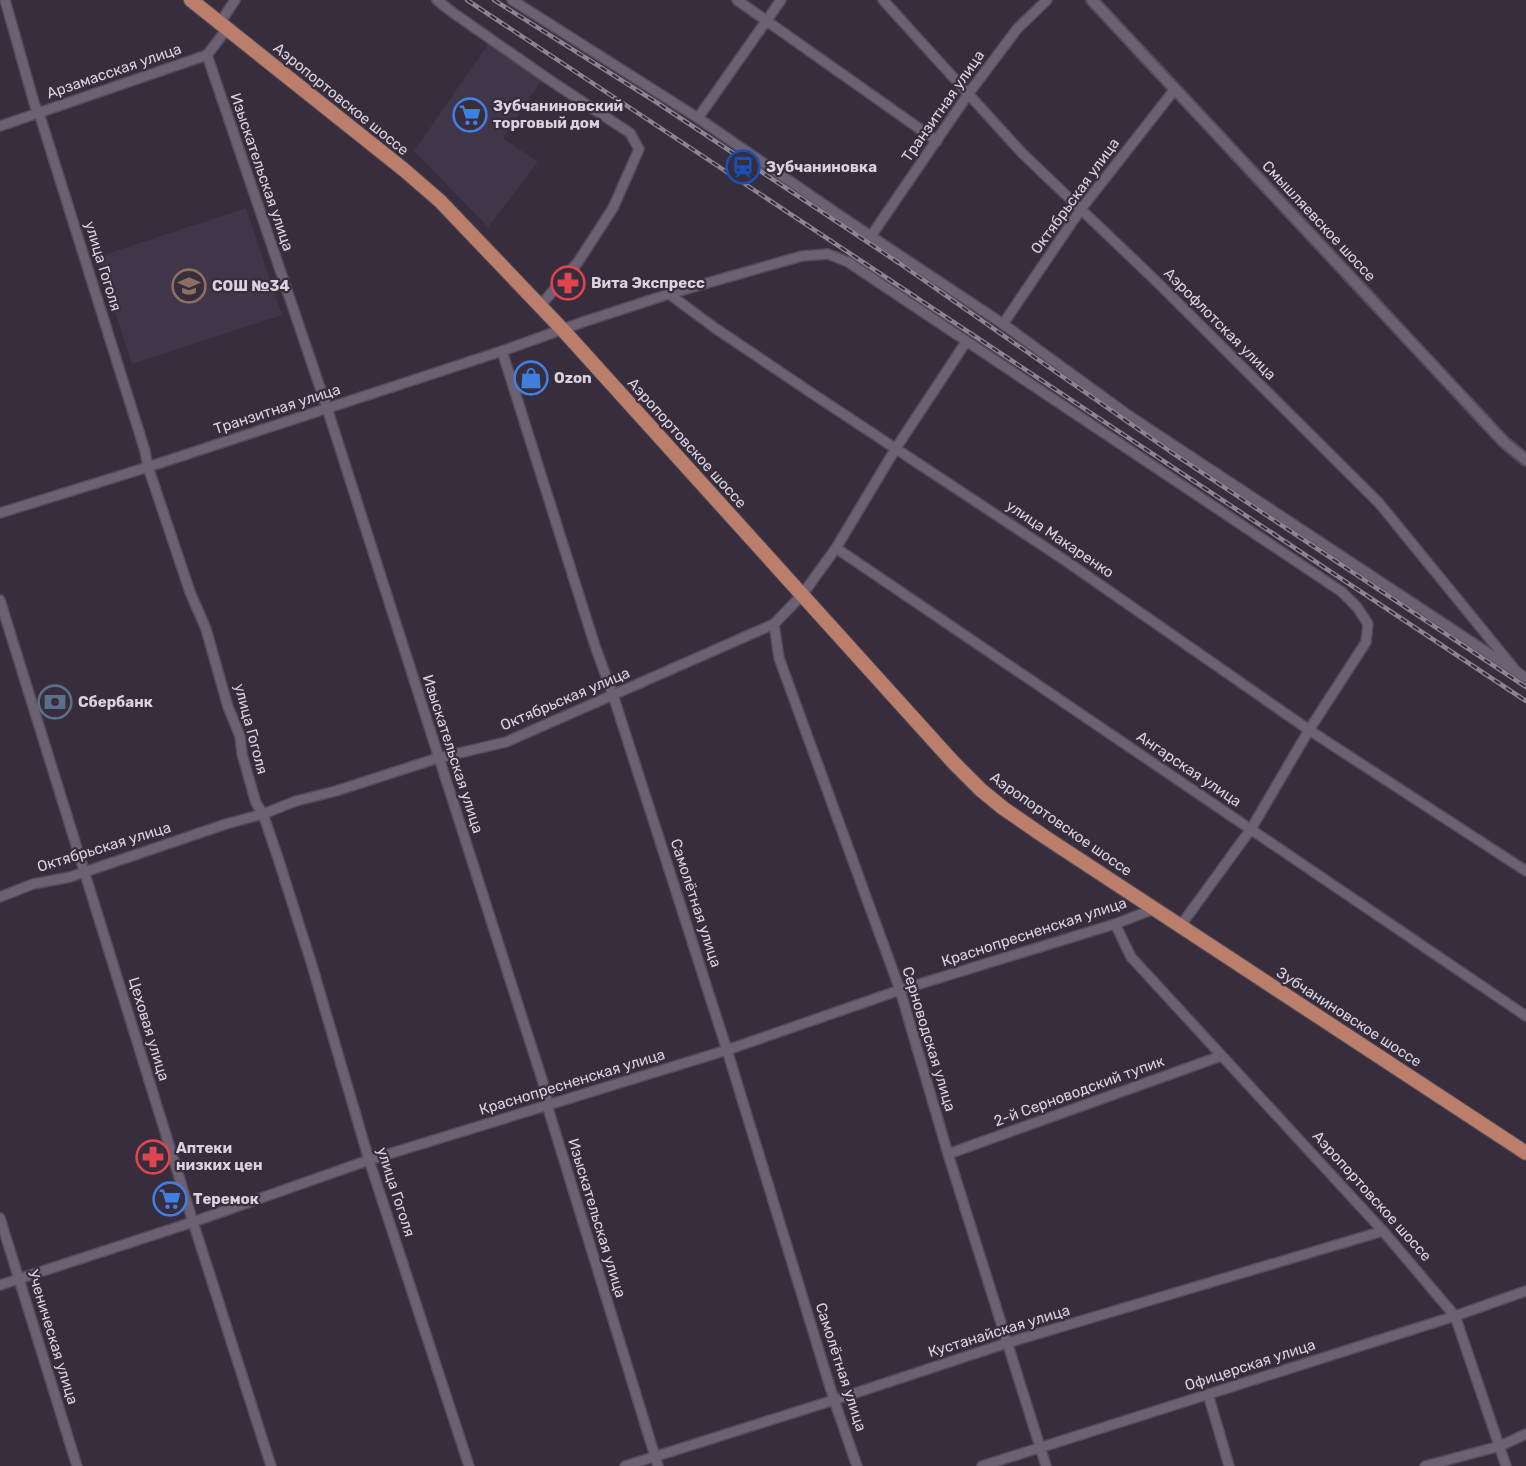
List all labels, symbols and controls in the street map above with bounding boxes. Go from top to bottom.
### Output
street label: Арзамасская улица [44,39,184,103]
street label: Аэропортовское шоссе [270,39,412,159]
street label: Транзитная улица [898,47,988,165]
street label: Изыскательская улица [226,91,298,253]
supermarket icon: Зубчаниновский торговый дом [452,97,488,133]
place label: Зубчаниновский торговый дом [493,97,623,132]
street label: Октябрьская улица [1027,135,1123,257]
station icon: Зубчаниновка [725,149,761,185]
street label: Смышляевское шоссе [1258,157,1380,285]
place label: Зубчаниновка [766,158,877,176]
street label: улица Гоголя [81,219,125,313]
street label: Аэрофлотская улица [1160,264,1280,384]
pharmacy icon: Вита Экспресс [550,265,586,301]
school or university icon: СОШ №34 [171,268,207,304]
place label: Вита Экспресс [591,274,705,292]
place label: СОШ №34 [212,277,290,295]
shop icon: Ozon [513,360,549,396]
place label: Ozon [554,369,592,387]
street label: Аэропортовское шоссе [624,374,750,512]
street label: Транзитная улица [211,380,343,438]
street label: улица Макаренко [1003,496,1117,582]
street label: Октябрьская улица [498,664,632,734]
street label: Изыскательская улица [419,672,487,836]
street label: улица Гоголя [230,682,272,776]
bank icon: Сбербанк [37,684,73,720]
place label: Сбербанк [78,693,153,711]
street label: Ангарская улица [1133,727,1245,811]
street label: Аэропортовское шоссе [987,768,1135,880]
street label: Октябрьская улица [35,818,173,876]
street label: Самолётная улица [667,836,725,970]
street label: Краснопресненская улица [939,894,1129,970]
street label: Зубчаниновское шоссе [1273,963,1425,1071]
street label: Серноводская улица [898,964,960,1114]
street label: Цеховая улица [125,975,173,1083]
street label: Краснопресненская улица [477,1045,667,1119]
street label: 2-й Серноводский тупик [991,1052,1167,1130]
street label: Аэропортовское шоссе [1309,1127,1435,1265]
street label: Изыскательская улица [564,1136,630,1300]
pharmacy icon: Аптеки низких цен [135,1139,171,1175]
place label: Аптеки низких цен [176,1139,262,1174]
street label: улица Гоголя [373,1145,419,1239]
supermarket icon: Теремок [152,1181,188,1217]
place label: Теремок [193,1190,259,1208]
street label: Ученическая улица [24,1267,82,1407]
street label: Самолётная улица [812,1300,870,1434]
street label: Кустанайская улица [926,1301,1072,1361]
street label: Офицерская улица [1182,1335,1318,1395]

